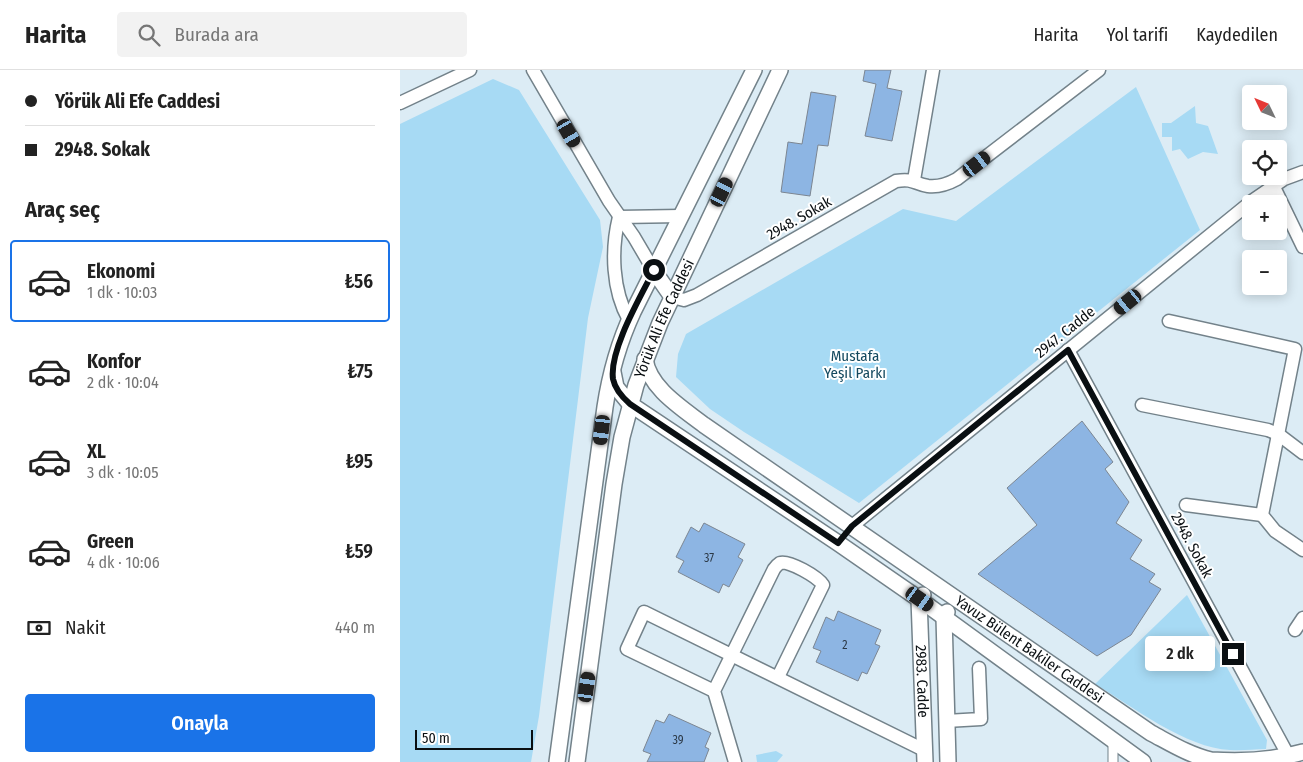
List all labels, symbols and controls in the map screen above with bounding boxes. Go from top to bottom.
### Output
search box [117,12,467,57]
text: Harita [25,21,87,49]
icon: search [135,21,163,49]
text: Burada ara [175,23,259,46]
text: Harita [1033,24,1079,46]
text: Yol tarifi [1107,24,1168,46]
text: Kaydedilen [1196,24,1278,46]
north arrow [1242,85,1288,130]
map controls [1242,85,1287,295]
text: Yörük Ali Efe Caddesi [55,90,220,113]
car [555,116,582,150]
text: 2948. Sokak [55,138,150,161]
button: locate [1242,140,1287,185]
car [960,149,993,179]
car [708,175,735,209]
street label: 2948. Sokak [763,192,835,244]
button: + [1242,195,1287,240]
text: Araç seç [25,196,100,223]
button: − [1242,250,1287,295]
street label: Yörük Ali Efe Caddesi [631,256,698,381]
icon: car [27,259,72,304]
route start [643,259,665,281]
text: Ekonomi [87,260,155,283]
text: ₺56 [345,270,373,293]
text: 1 dk · 10:03 [87,283,157,302]
car [1111,287,1144,317]
street label: 2947. Cadde [1031,302,1099,362]
park label: Mustafa Yeşil Parkı [824,347,886,382]
icon: car [27,349,72,394]
text: Konfor [87,350,141,373]
text: ₺75 [347,360,373,383]
text: 2 dk · 10:04 [87,373,159,392]
car [592,414,611,446]
icon: car [27,439,72,484]
text: XL [87,440,106,463]
text: ₺95 [345,450,373,473]
text: 3 dk · 10:05 [87,463,159,482]
street label: 2948. Sokak [1167,509,1217,581]
icon: car [27,529,72,574]
text: Green [87,530,134,553]
text: ₺59 [345,540,373,563]
house number: 37 [704,551,714,565]
text: 4 dk · 10:06 [87,553,160,572]
car [903,584,936,614]
street label: Yavuz Bülent Bakiler Caddesi [952,592,1107,707]
icon: cash [25,614,53,642]
text: Nakit [65,616,106,639]
text: 440 m [335,618,375,637]
callout: 2 dk [1146,636,1216,672]
house number: 2 [842,638,848,652]
route end [1222,643,1244,665]
street label: 2983. Cadde [912,644,932,718]
text: 2 dk [1166,644,1194,663]
car [577,671,596,703]
button: Onayla [25,694,375,752]
scale bar [415,727,532,750]
text: 50 m [422,730,450,747]
house number: 39 [672,733,684,747]

